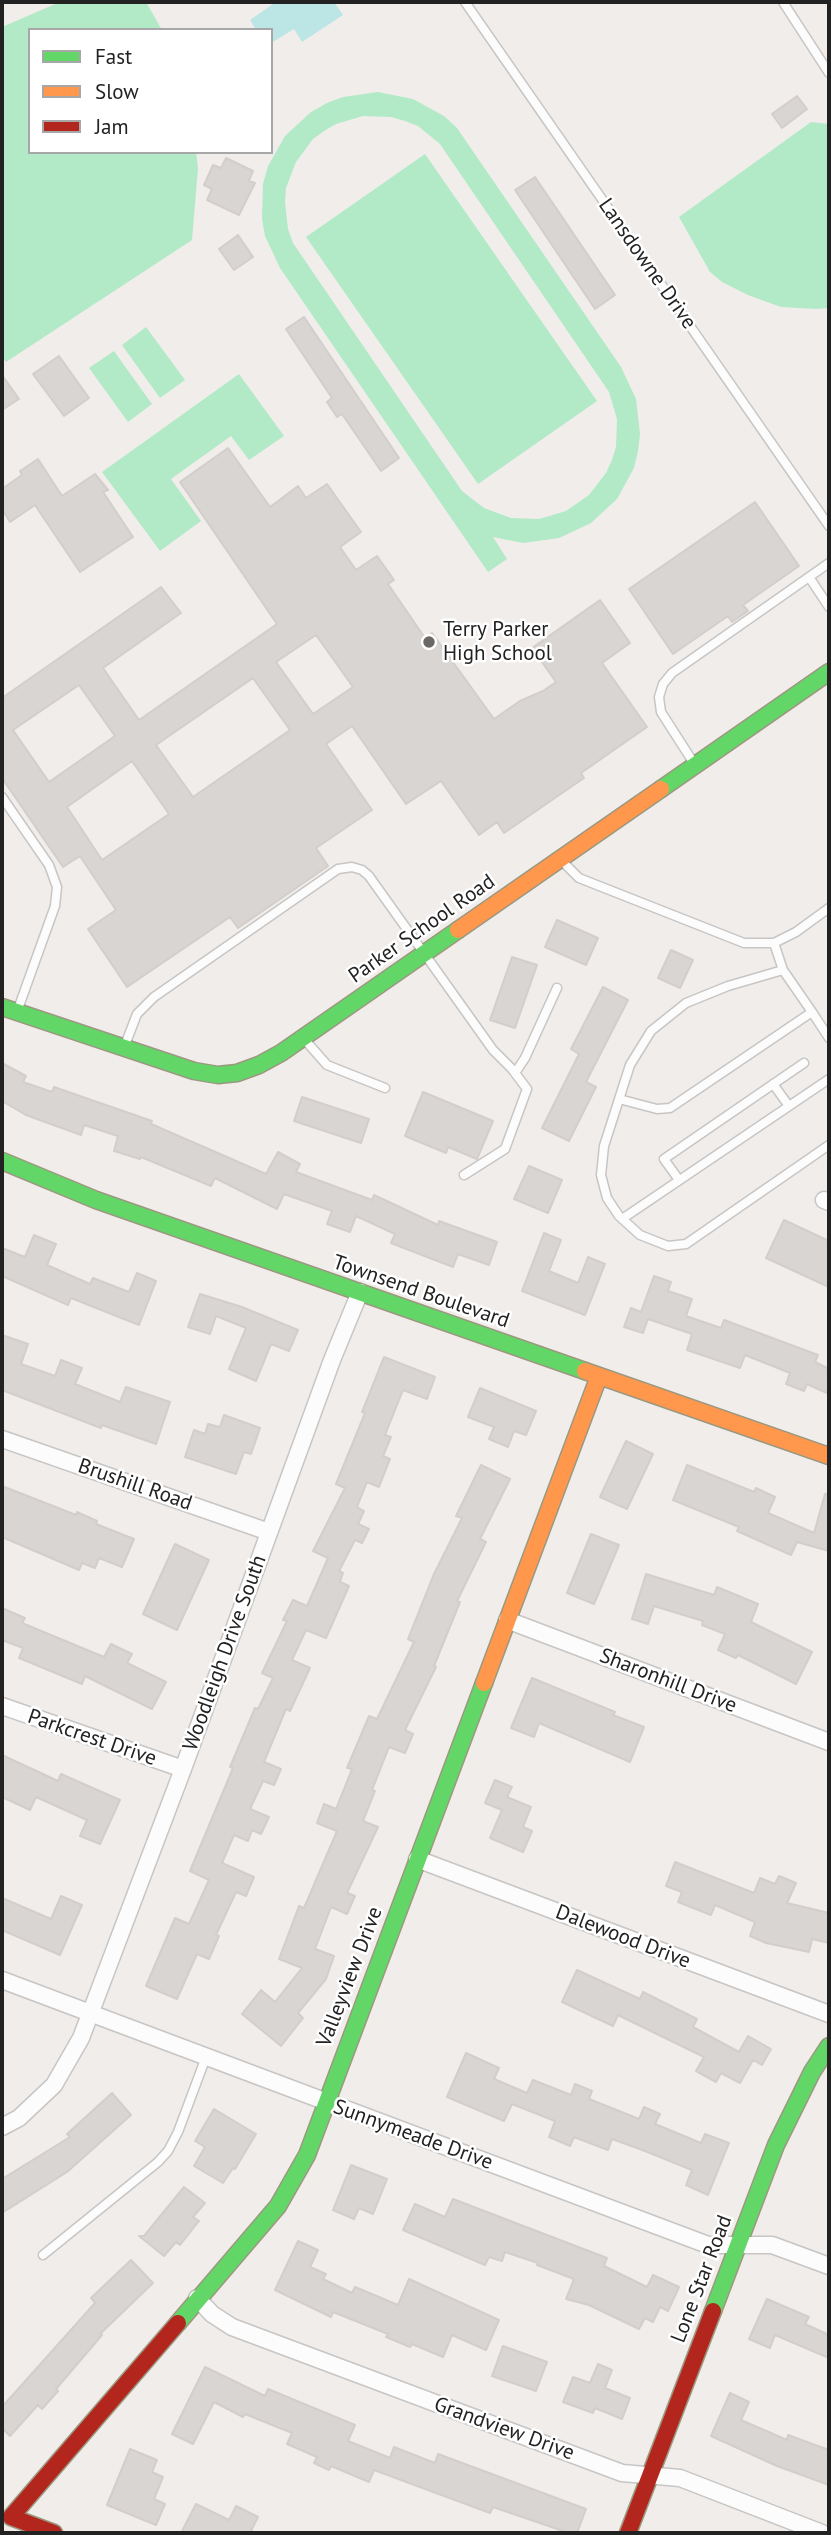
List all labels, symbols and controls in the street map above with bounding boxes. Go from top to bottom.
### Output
legend [28,28,273,154]
text: Fast [95,43,132,70]
text: Slow [95,78,139,105]
text: Jam [95,113,129,140]
street label: Lansdowne Drive [593,194,701,334]
place label: Terry Parker High School [443,617,552,667]
marker: Terry Parker High School [421,634,437,650]
street label: Parker School Road [344,869,500,989]
street label: Townsend Boulevard [329,1250,513,1334]
street label: Brushill Road [75,1454,195,1516]
street label: Woodleigh Drive South [178,1552,272,1754]
street label: Sharonhill Drive [596,1643,740,1719]
street label: Parkcrest Drive [24,1704,160,1772]
street label: Dalewood Drive [552,1900,694,1974]
street label: Valleyview Drive [312,1903,388,2051]
street label: Sunnymeade Drive [330,2094,496,2176]
street label: Lone Star Road [666,2212,738,2346]
street label: Grandview Drive [430,2392,578,2466]

